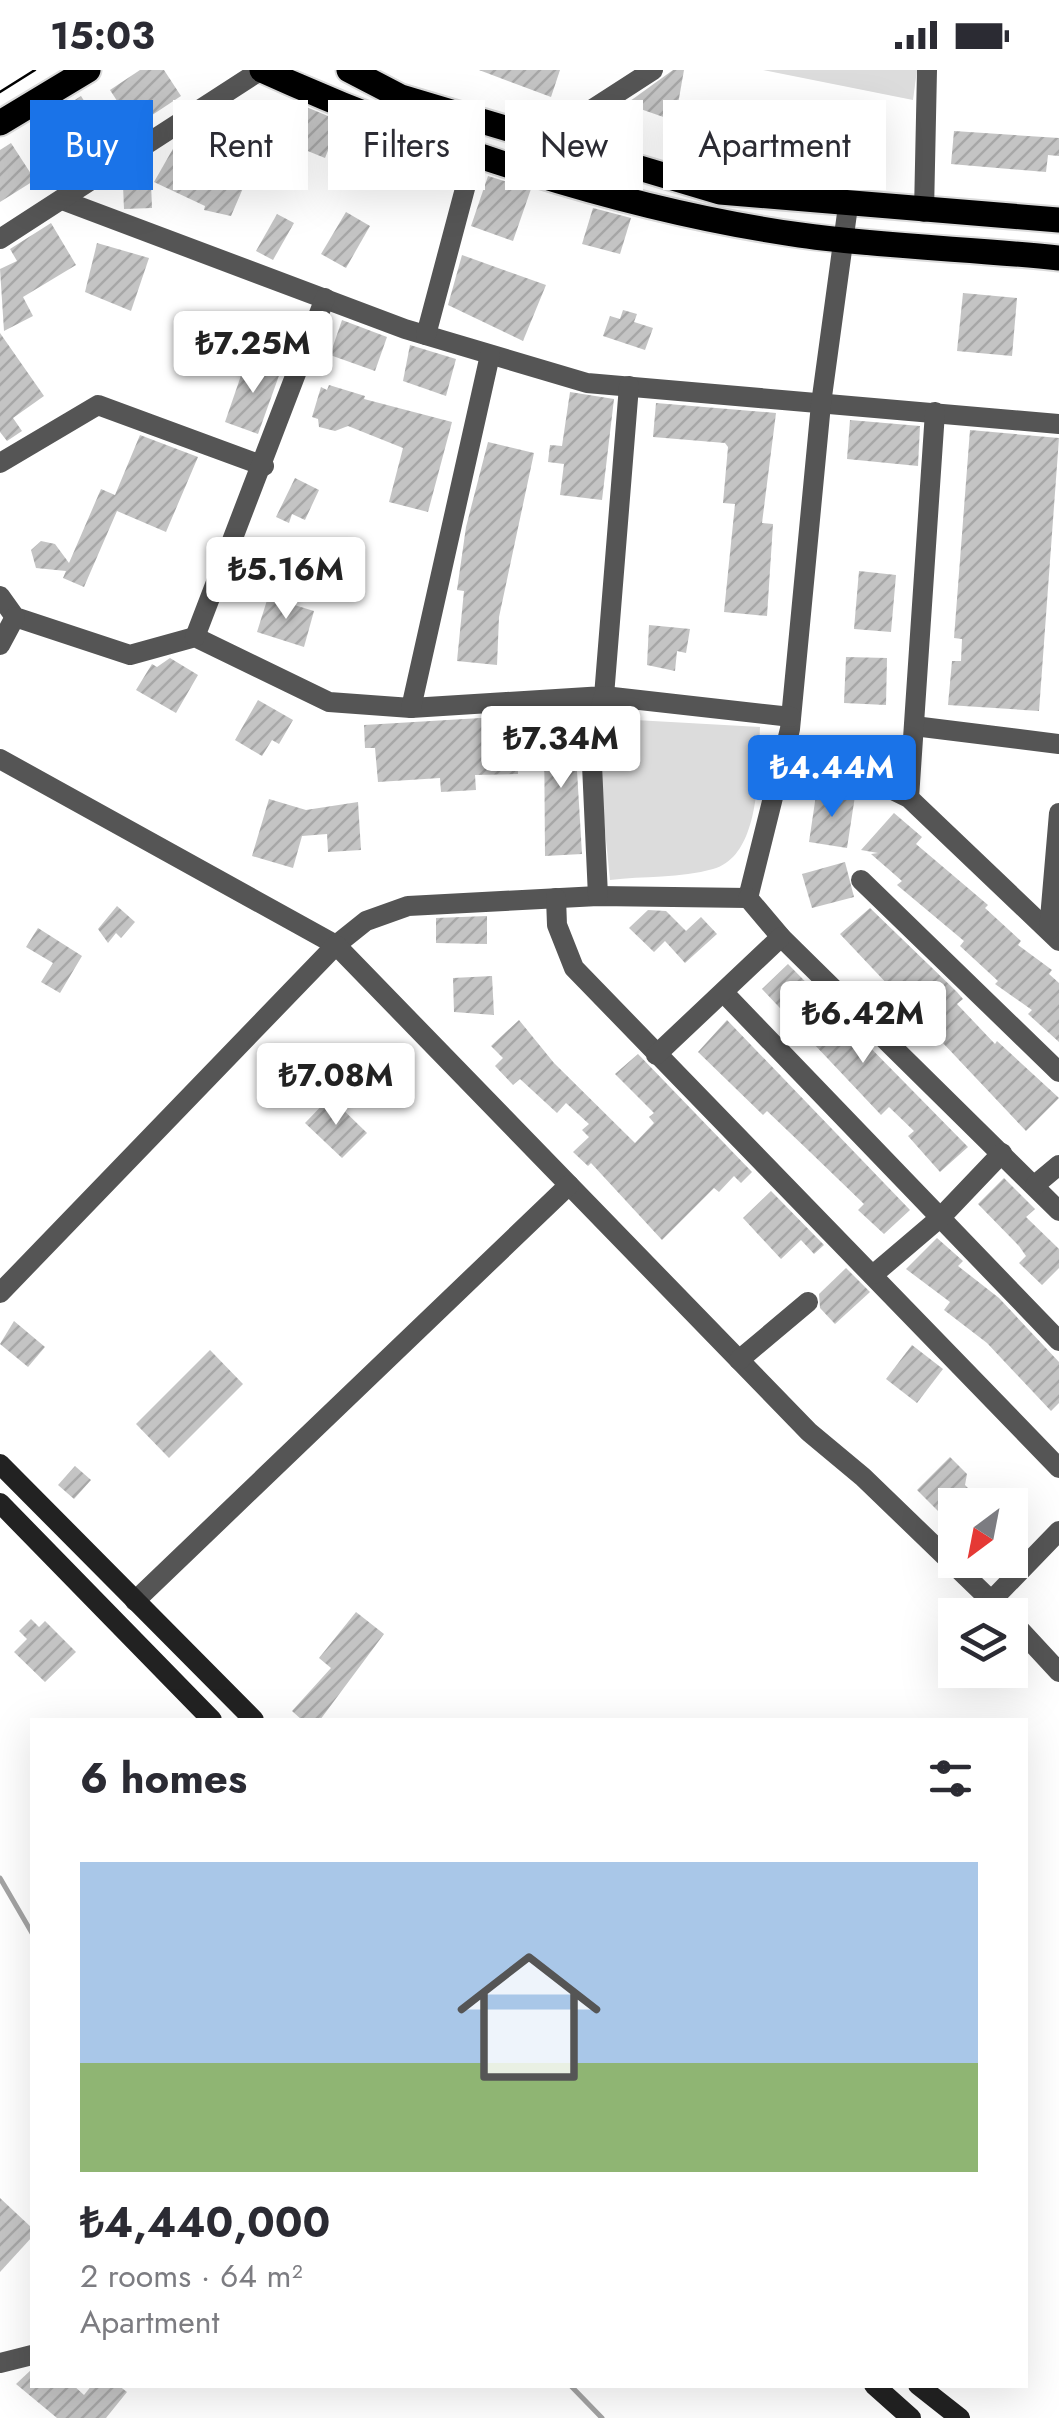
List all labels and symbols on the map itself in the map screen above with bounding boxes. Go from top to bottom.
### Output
pin: ₺7.25M [172,311,334,396]
pin: ₺5.16M [205,537,367,622]
pin: ₺7.34M [480,706,642,791]
pin: ₺4.44M [751,735,913,820]
pin: ₺6.42M [782,981,944,1066]
pin: ₺7.08M [255,1043,417,1128]
north arrow [938,1488,1028,1578]

